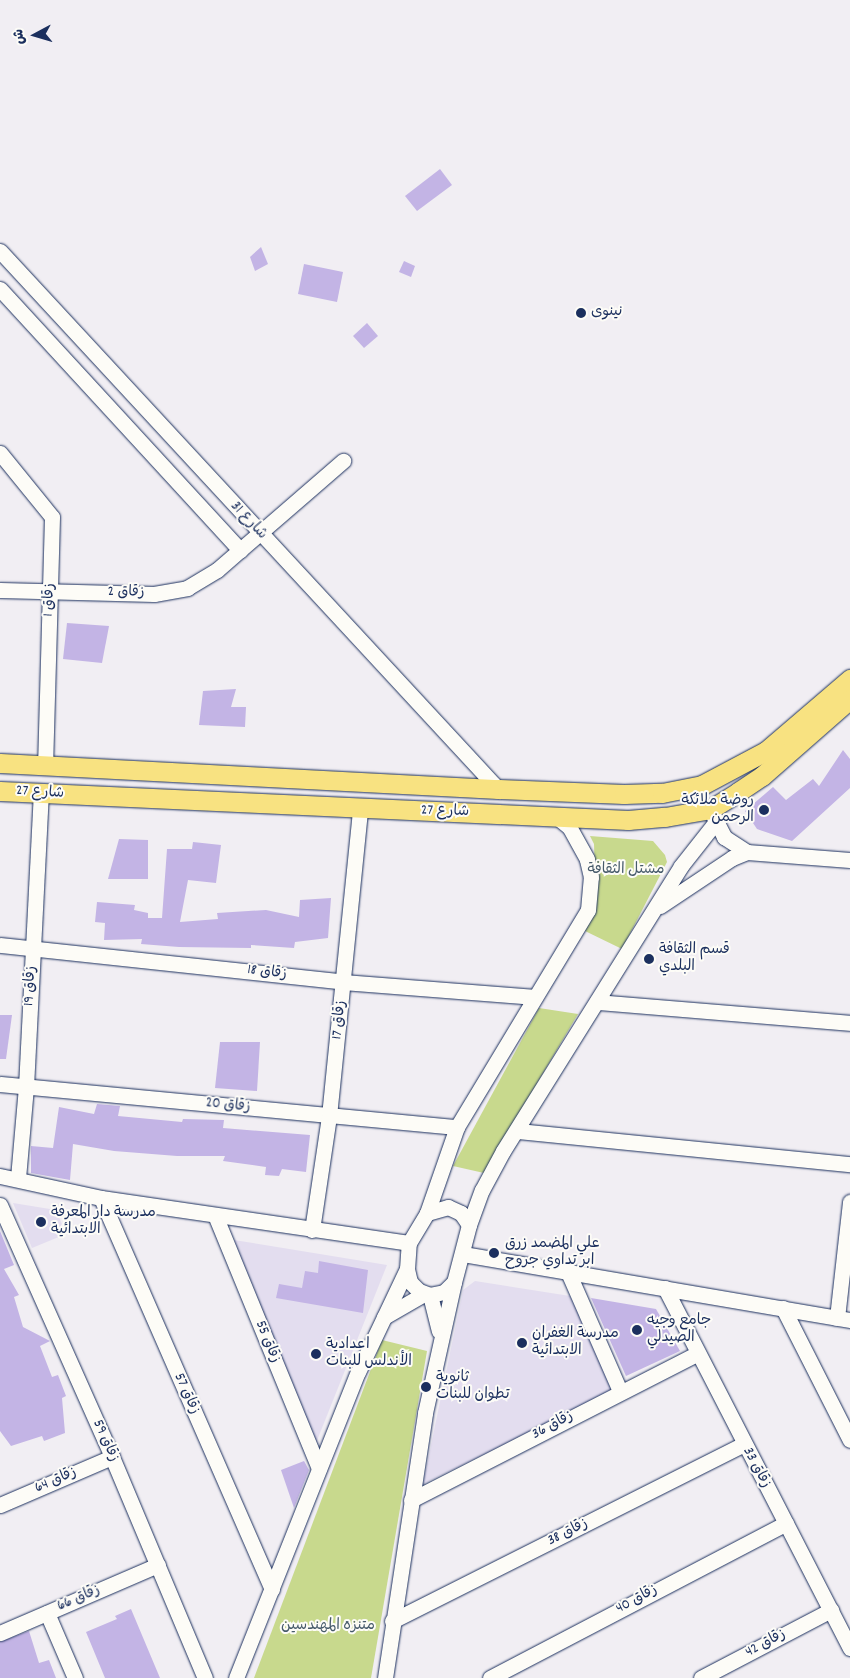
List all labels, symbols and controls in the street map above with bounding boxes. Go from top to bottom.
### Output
north arrow [10,10,60,60]
text: ش [9,28,31,45]
place label: نينوى [591,304,622,322]
marker: نينوى [575,307,587,319]
street label: شارع 31 [226,498,270,544]
street label: زقاق 1 [40,583,60,617]
street label: زقاق 2 [107,584,145,602]
street label: شارع 27 [15,782,65,804]
place label: روضة ملائكة الرحمن [681,792,754,827]
street label: شارع 27 [421,802,469,822]
marker: روضة ملائكة الرحمن [758,804,770,816]
park label: مشتل الثقافة [587,862,665,880]
place label: قسم الثقافة البلدي [659,941,730,976]
marker: قسم الثقافة البلدي [643,953,655,965]
street label: زقاق 18 [246,962,288,984]
street label: زقاق 19 [21,965,41,1007]
street label: زقاق 17 [329,1000,351,1040]
street label: زقاق 20 [205,1095,251,1117]
place label: مدرسة دار المعرفة الابتدائية [51,1204,156,1239]
marker: مدرسة دار المعرفة الابتدائية [35,1216,47,1228]
place label: علي المضمد زرق ابر تداوي جروح [505,1235,600,1270]
marker: علي المضمد زرق ابر تداوي جروح [487,1246,501,1260]
place label: جامع وجيه الصيدلي [647,1312,711,1347]
street label: زقاق 55 [250,1318,284,1366]
marker: جامع وجيه الصيدلي [631,1324,643,1336]
place label: مدرسة الغفران الابتدائية [532,1325,619,1360]
place label: اعدادية الأندلس للبنات [326,1336,412,1371]
marker: مدرسة الغفران الابتدائية [516,1337,528,1349]
marker: اعدادية الأندلس للبنات [310,1348,322,1360]
place label: ثانوية تطوان للبنات [436,1369,510,1404]
street label: زقاق 57 [169,1371,203,1417]
marker: ثانوية تطوان للبنات [420,1381,432,1393]
street label: زقاق 36 [529,1408,577,1444]
street label: زقاق 59 [88,1417,122,1465]
street label: زقاق 33 [738,1445,774,1491]
street label: زقاق 64 [32,1464,80,1498]
street label: زقاق 38 [545,1515,591,1551]
street label: زقاق 66 [55,1582,103,1616]
street label: زقاق 40 [613,1582,661,1618]
park label: متنزه المهندسين [281,1618,375,1636]
street label: زقاق 42 [743,1626,789,1662]

